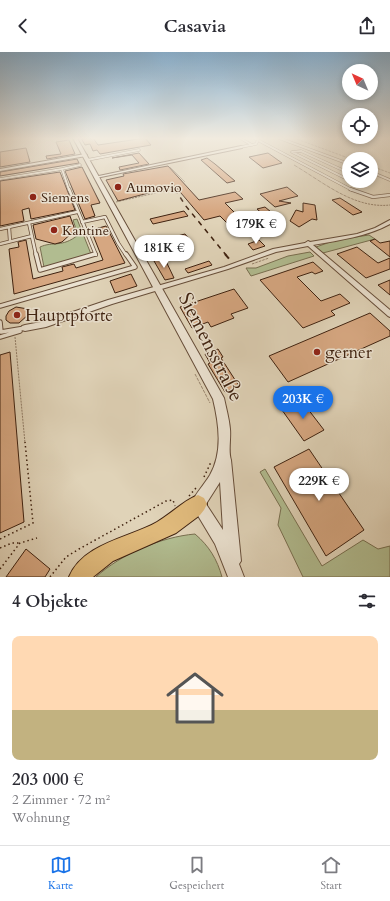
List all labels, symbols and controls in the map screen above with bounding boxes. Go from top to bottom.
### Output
text: Casavia [164,14,226,39]
icon: back [12,15,34,37]
icon: share [356,15,378,37]
north arrow [342,64,378,100]
map controls [342,64,378,188]
button: locate [342,108,378,144]
button: layers [342,152,378,188]
place label: Aumovio [126,178,182,197]
marker: Aumovio [113,182,123,192]
place label: Siemens [41,188,89,207]
marker: Siemens [28,192,38,202]
pin: 179K € [223,211,289,245]
text: 179K € [235,215,277,233]
place label: Kantine [62,221,109,240]
marker: Kantine [49,225,59,235]
pin: 181K € [131,235,197,269]
text: 181K € [143,239,185,257]
street label: Siemensstraße [172,288,250,406]
place label: Hauptpforte [25,304,113,327]
marker: Hauptpforte [12,310,22,320]
place label: gerner [325,341,373,364]
marker: gerner [312,347,322,357]
pin: 203K € [270,386,336,420]
text: 203K € [282,390,324,408]
pin: 229K € [286,468,352,502]
text: 229K € [298,472,340,490]
text: 4 Objekte [12,590,88,613]
icon: filters [356,590,378,612]
icon: home [159,662,231,734]
text: 203 000 € [12,768,84,791]
text: 2 Zimmer · 72 m² [12,791,110,809]
text: Wohnung [12,809,70,827]
tab: Karte [48,854,73,893]
tab: Gespeichert [169,854,224,893]
tab: Start [320,854,342,893]

